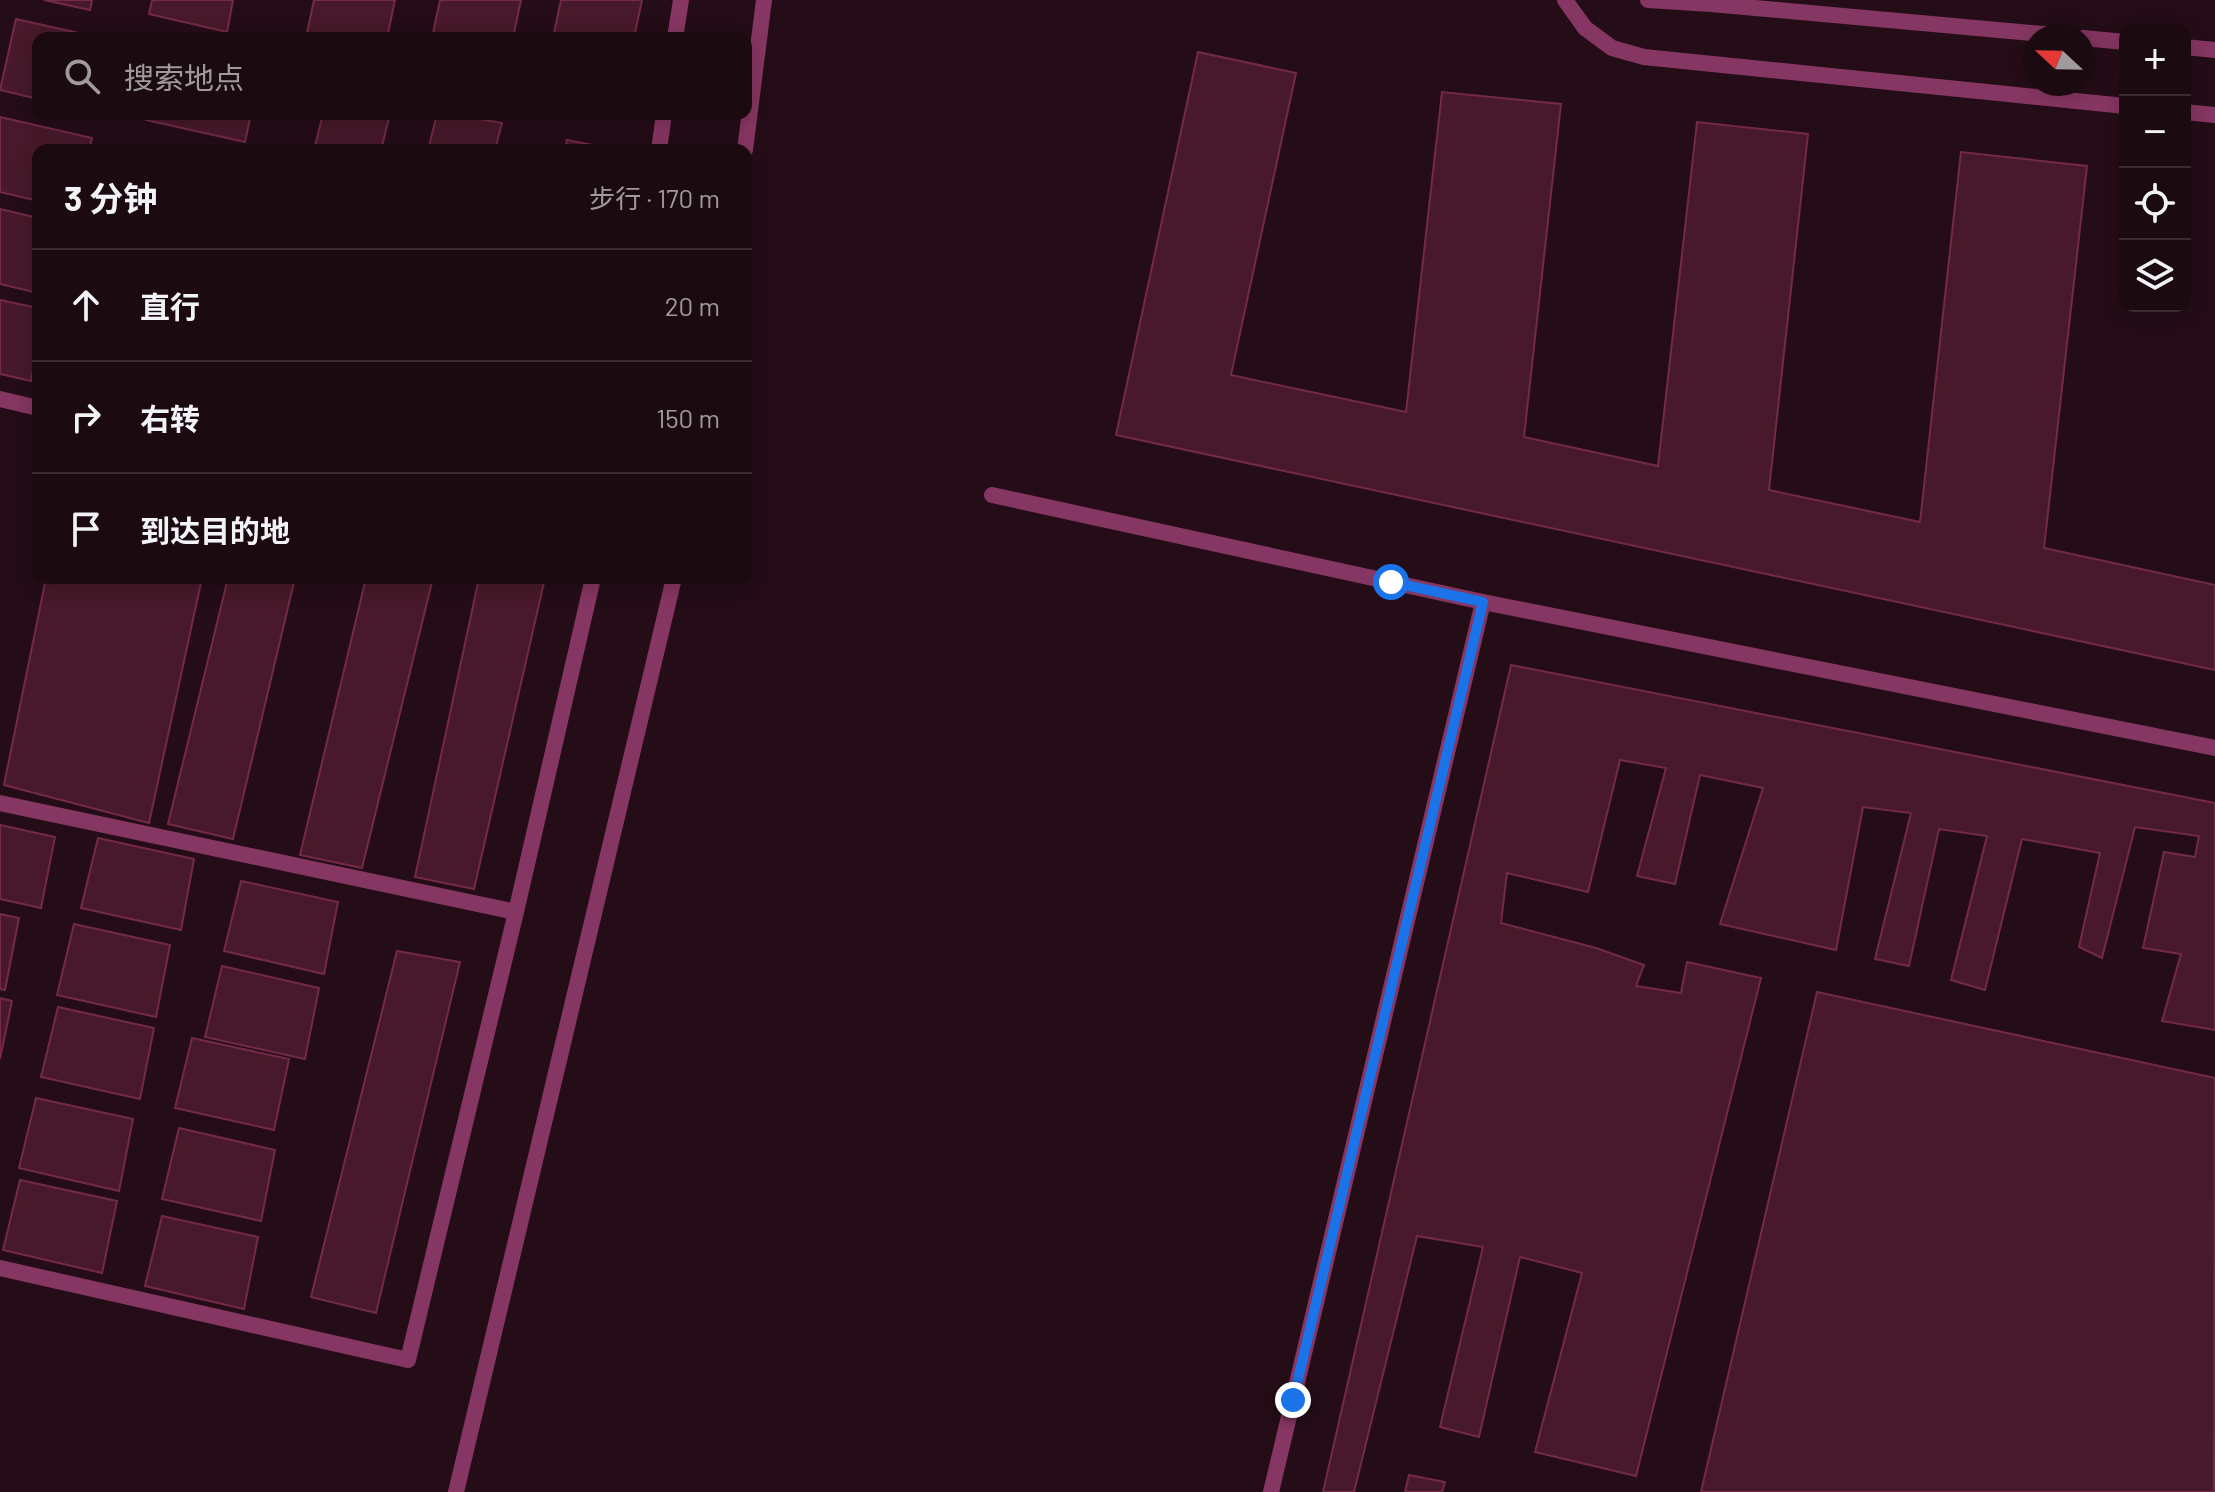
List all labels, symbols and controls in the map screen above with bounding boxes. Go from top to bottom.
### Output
north arrow [2023,24,2095,96]
map controls [2119,24,2191,312]
button: + [2119,24,2191,96]
search box [32,32,752,120]
icon: search [60,54,104,98]
text: 搜索地点 [124,59,244,95]
button: − [2119,96,2191,168]
button: locate [2119,168,2191,240]
text: 3 分钟 [64,177,157,218]
text: 步行 · 170 m [589,182,720,213]
button: layers [2119,240,2191,312]
icon: ahead [64,283,108,327]
text: 直行 [140,288,200,324]
text: 20 m [665,290,720,321]
icon: right [64,395,108,439]
text: 右转 [140,400,200,436]
text: 150 m [656,402,720,433]
icon: arrive [64,507,108,551]
text: 到达目的地 [140,512,290,548]
route start [1373,564,1409,600]
route end [1275,1382,1311,1418]

